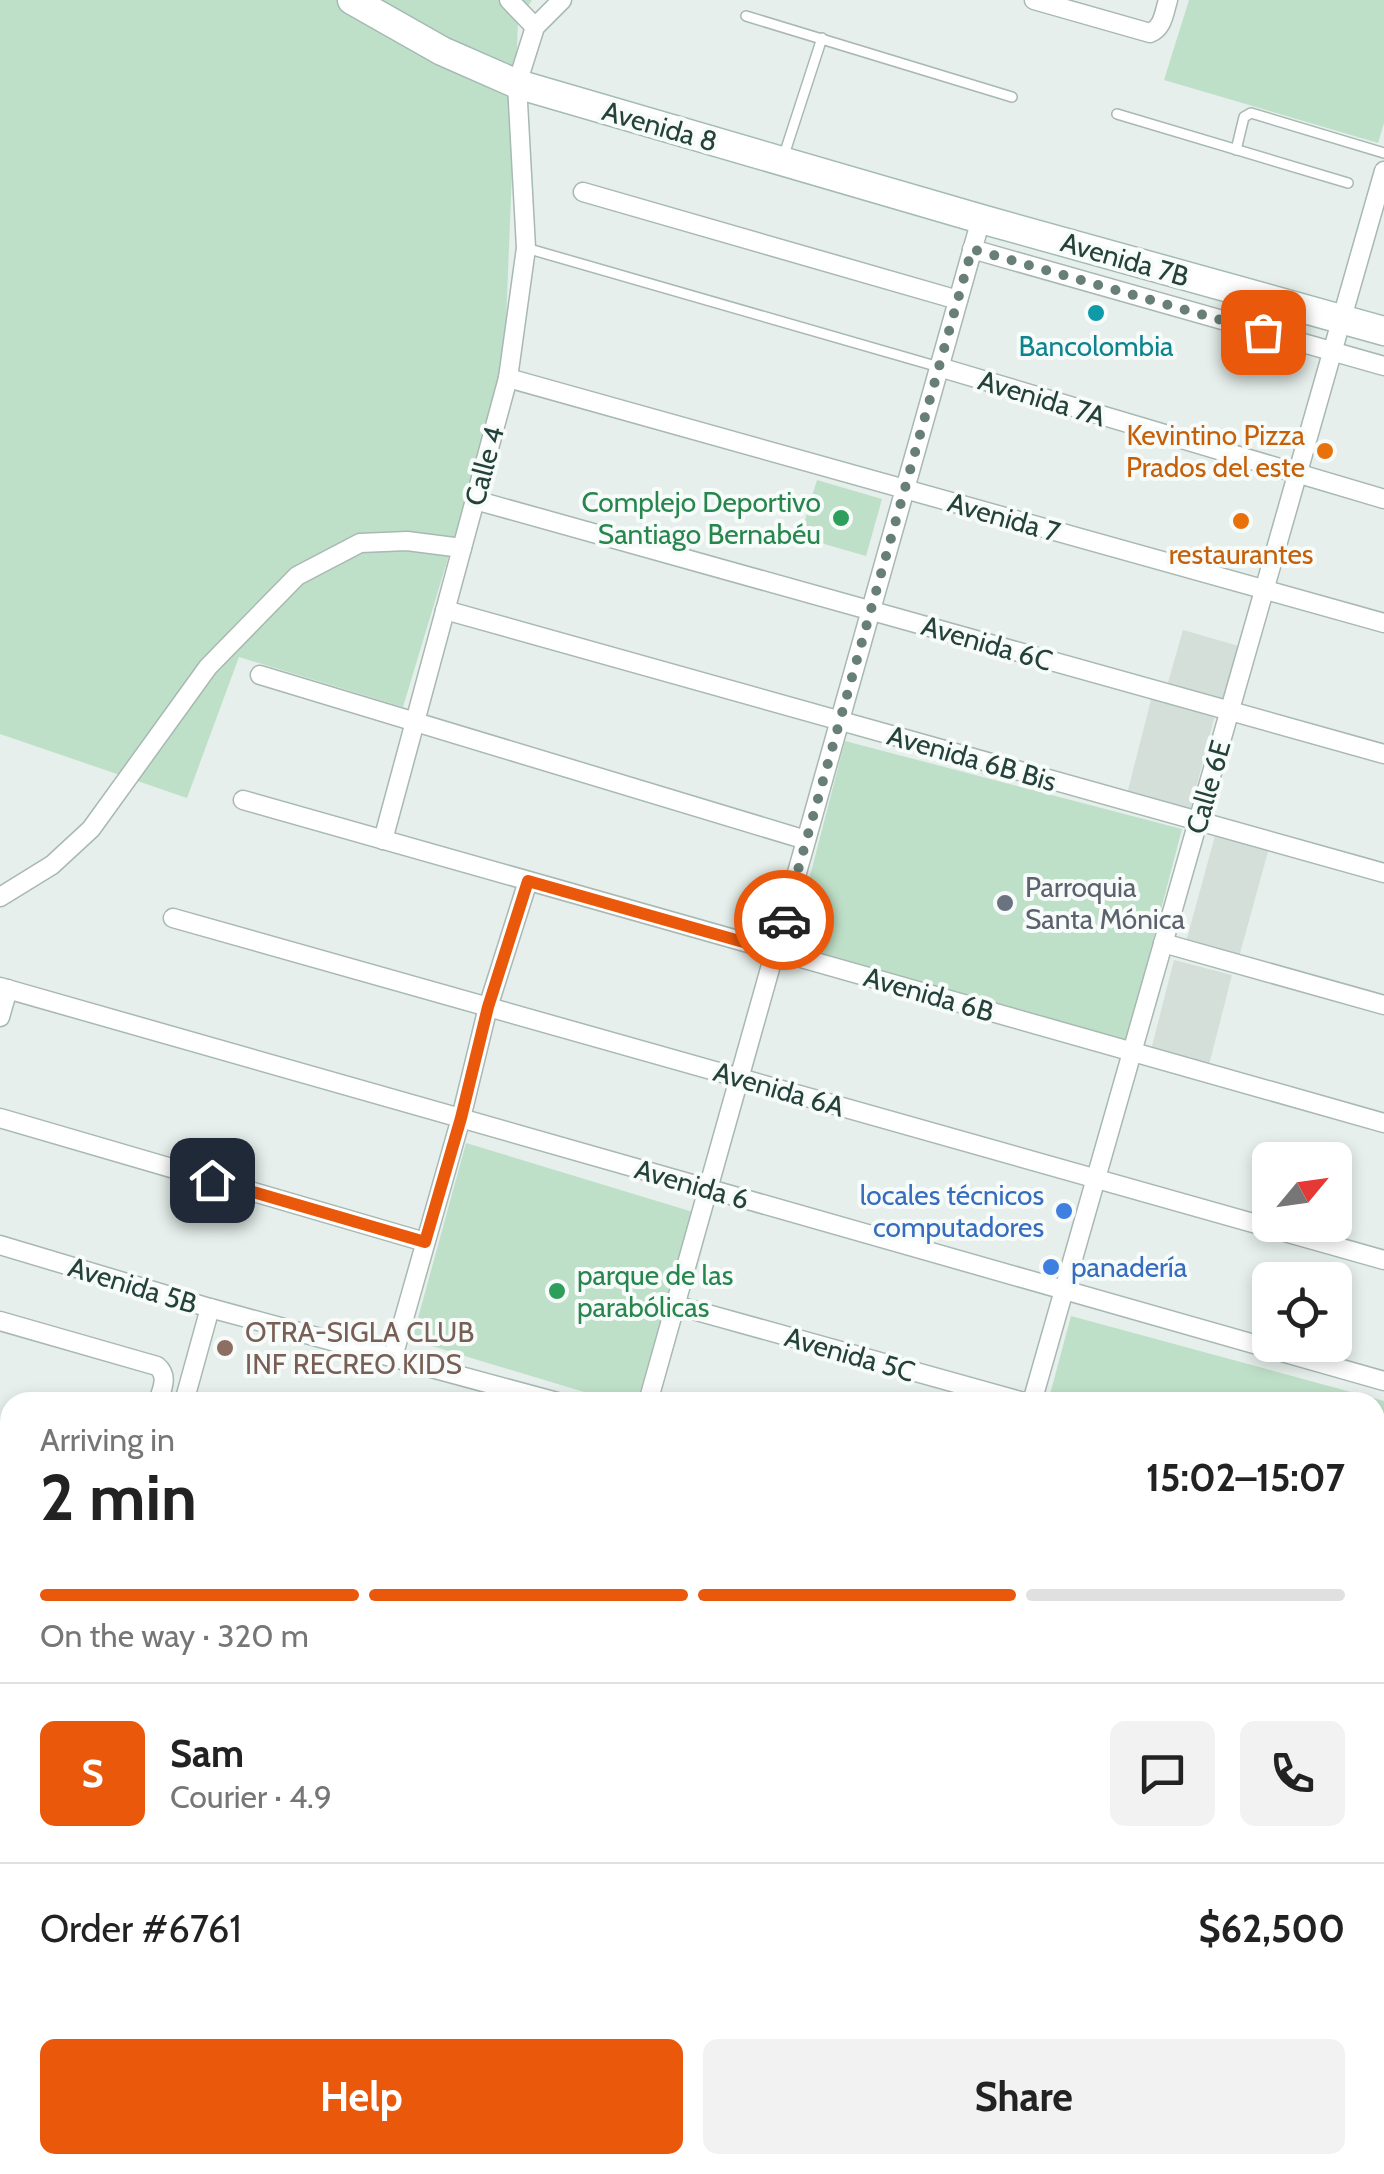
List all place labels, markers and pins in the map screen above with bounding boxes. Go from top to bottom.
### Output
pin [1221,290,1306,375]
marker: Bancolombia [1085,302,1107,324]
place label: Bancolombia [1018,329,1174,363]
place label: Kevintino Pizza Prados del este [1126,418,1306,484]
marker: Kevintino Pizza Prados del este [1314,440,1336,462]
place label: Complejo Deportivo Santiago Bernabéu [581,485,821,551]
marker: Complejo Deportivo Santiago Bernabéu [830,507,852,529]
marker: restaurantes [1230,510,1252,532]
place label: restaurantes [1169,537,1313,571]
place label: Parroquia Santa Mónica [1025,870,1185,936]
marker: Parroquia Santa Mónica [994,892,1016,914]
pin [170,1138,255,1223]
place label: locales técnicos computadores [860,1178,1044,1244]
marker: locales técnicos computadores [1053,1200,1075,1222]
place label: panadería [1071,1250,1188,1284]
marker: panadería [1040,1256,1062,1278]
place label: parque de las parabólicas [577,1258,733,1324]
marker: parque de las parabólicas [546,1280,568,1302]
place label: OTRA-SIGLA CLUB INF RECREO KIDS [245,1315,474,1381]
marker: OTRA-SIGLA CLUB INF RECREO KIDS [214,1337,236,1359]

